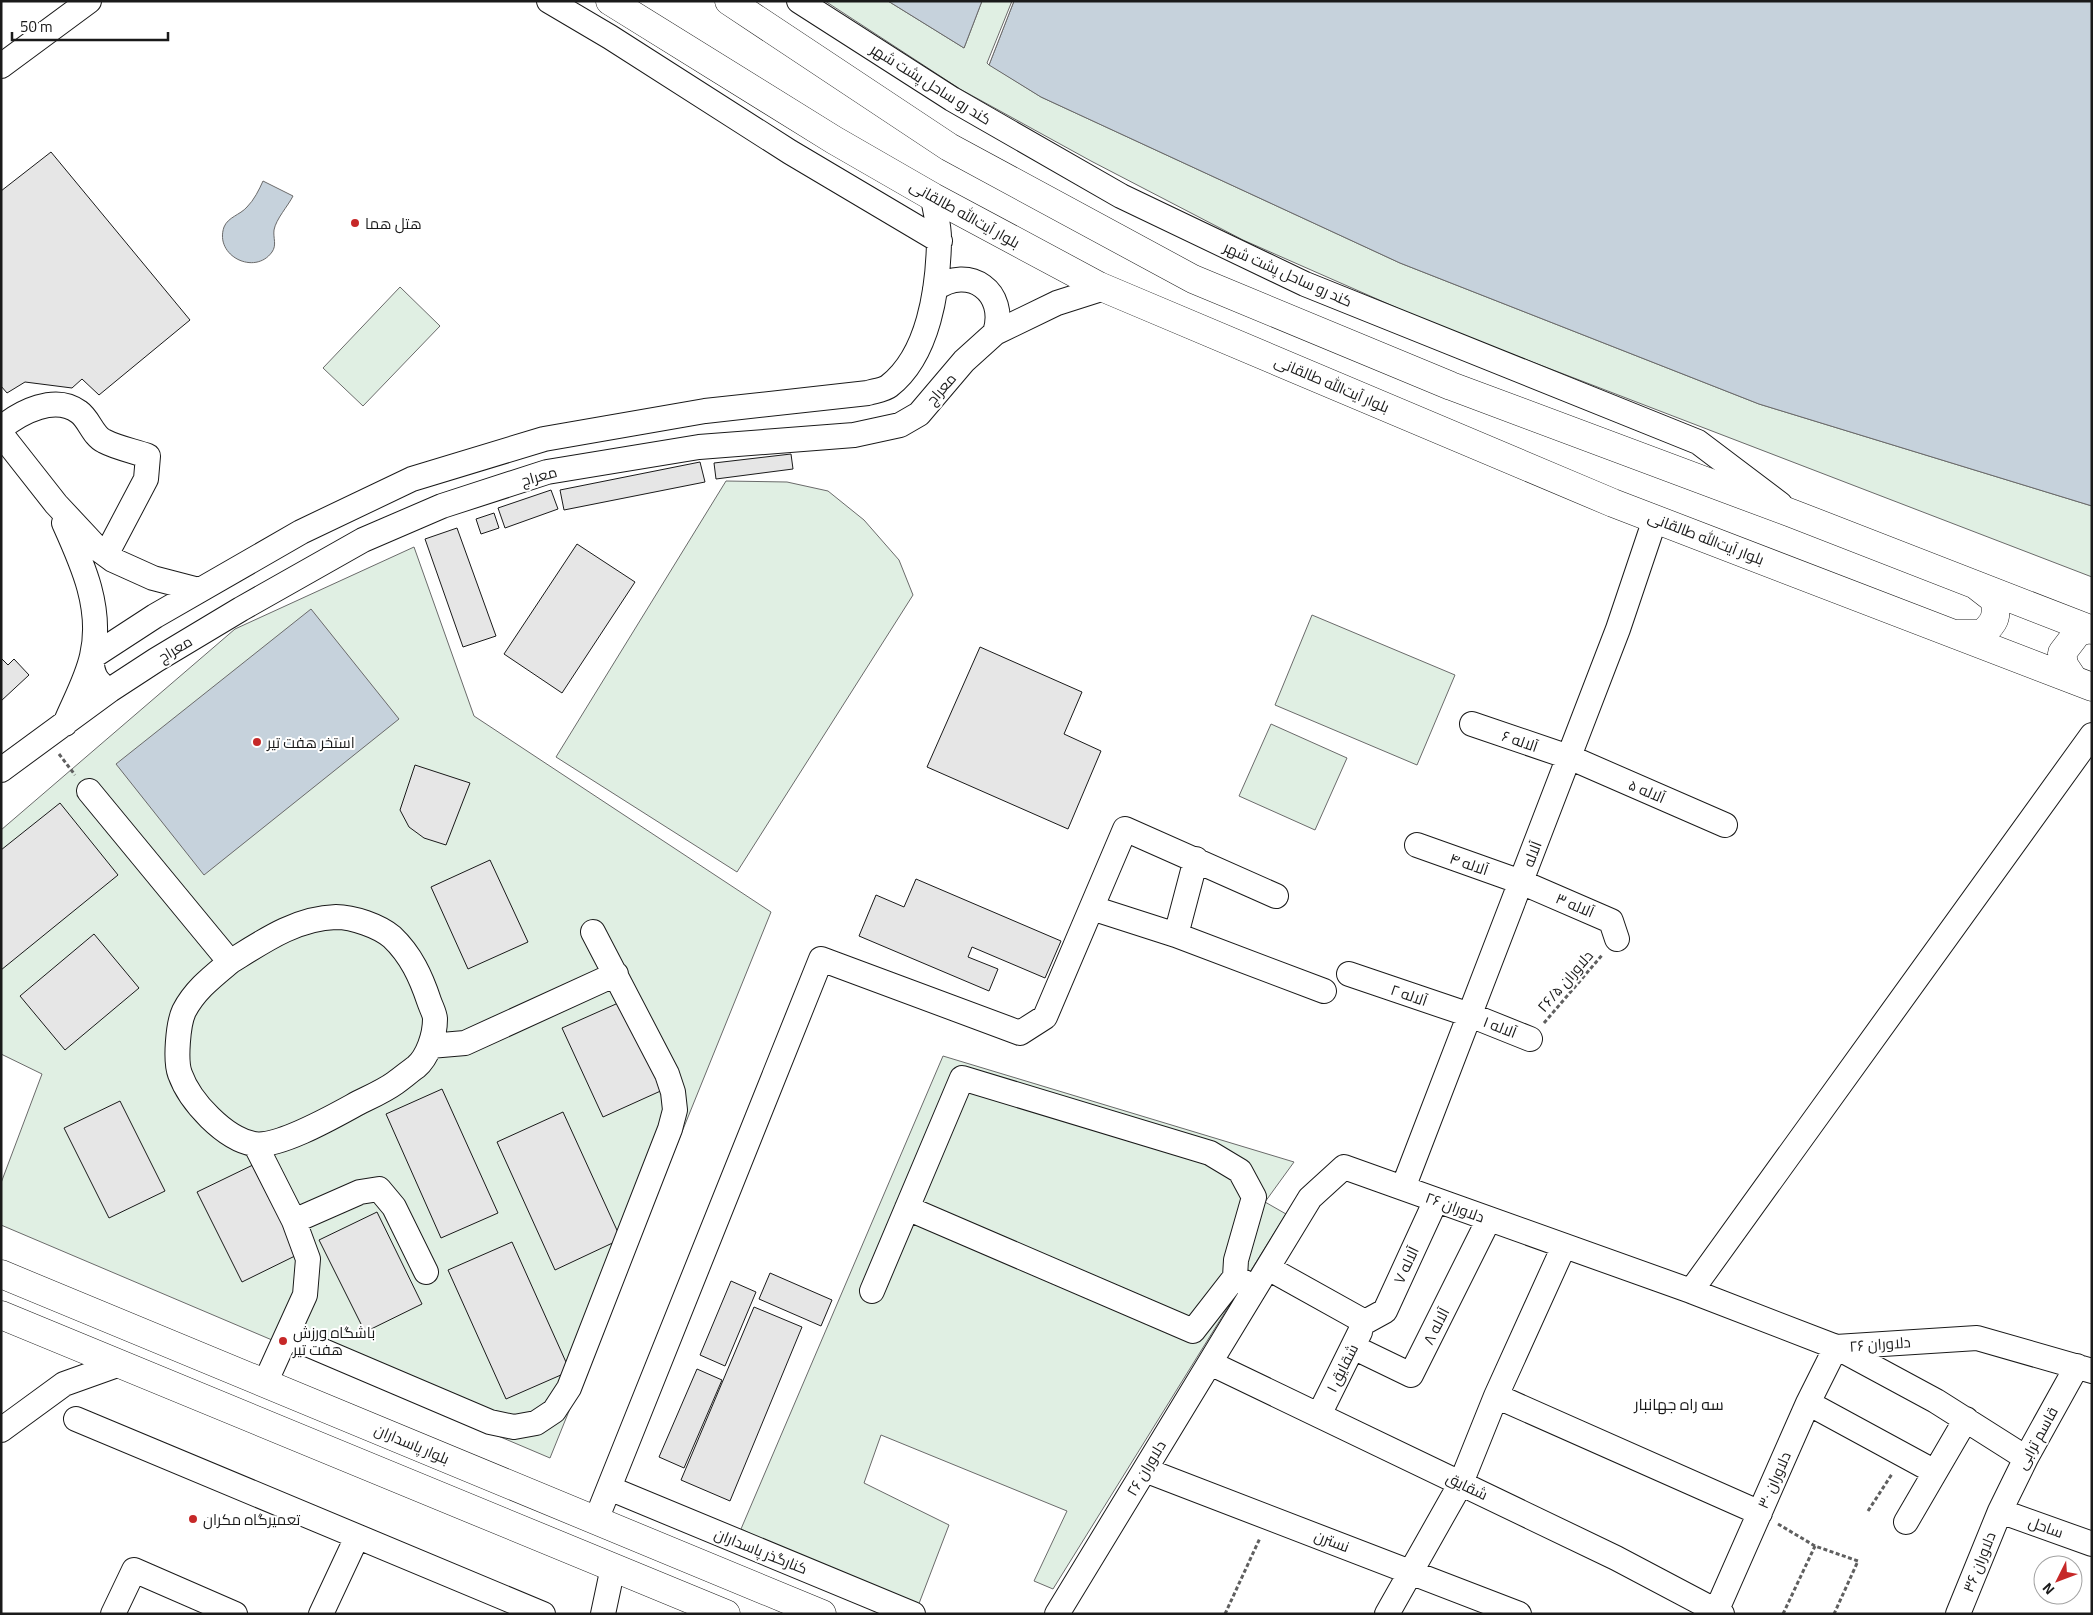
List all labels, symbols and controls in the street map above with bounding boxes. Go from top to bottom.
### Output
scale bar [12,10,169,42]
text: 50 m [20,12,53,41]
street label: کند رو ساحل پشت شهر [864,34,998,133]
street label: بلوار آیت‌الله طالقانی [904,172,1026,256]
place label: هتل هما [365,209,422,238]
marker: هتل هما [349,217,361,229]
street label: کند رو ساحل پشت شهر [1218,232,1357,315]
street label: بلوار آیت‌الله طالقانی [1270,347,1394,421]
street label: معراج [918,366,964,412]
street label: معراج [518,457,560,495]
street label: بلوار آیت‌الله طالقانی [1643,502,1769,574]
street label: معراج [152,627,198,671]
street label: آلاله ۶ [1498,721,1542,761]
place label: استخر هفت تیر [266,728,355,757]
marker: استخر هفت تیر [251,736,263,748]
street label: آلاله ۵ [1624,770,1670,812]
street label: آلاله [1514,836,1550,872]
street label: آلاله ۴ [1445,844,1493,884]
street label: آلاله ۳ [1551,884,1599,926]
street label: دلاوران ۲۶/۵ [1529,943,1601,1019]
street label: آلاله ۲ [1386,975,1432,1015]
street label: آلاله ۱ [1479,1007,1521,1047]
street label: دلاوران ۲۶ [1421,1183,1489,1231]
street label: آلاله ۷ [1385,1241,1427,1289]
street label: آلاله ۸ [1414,1302,1458,1350]
place label: باشگاه ورزش هفت تیر [292,1318,375,1364]
street label: دلاوران ۲۶ [1848,1327,1912,1361]
marker: باشگاه ورزش هفت تیر [277,1335,289,1347]
street label: شقایق ۱ [1317,1338,1367,1398]
district label: سه راه جهانبار [1633,1389,1724,1419]
street label: قاسم ترابی [2008,1401,2066,1475]
street label: بلوار پاسداران [370,1415,454,1473]
street label: دلاوران ۲۶ [1118,1434,1174,1502]
street label: دلاوران ۳۰ [1749,1447,1799,1513]
street label: شقایق [1441,1463,1493,1509]
place label: تعمیرگاه مکران [203,1505,300,1534]
street label: ساحل [2024,1507,2068,1547]
marker: تعمیرگاه مکران [187,1513,199,1525]
street label: کنارگذر پاسداران [710,1519,812,1583]
street label: نسترن [1310,1521,1354,1561]
street label: دلاوران ۳۶ [1954,1527,2004,1597]
north arrow [2033,1555,2083,1605]
text: N [2035,1576,2061,1601]

